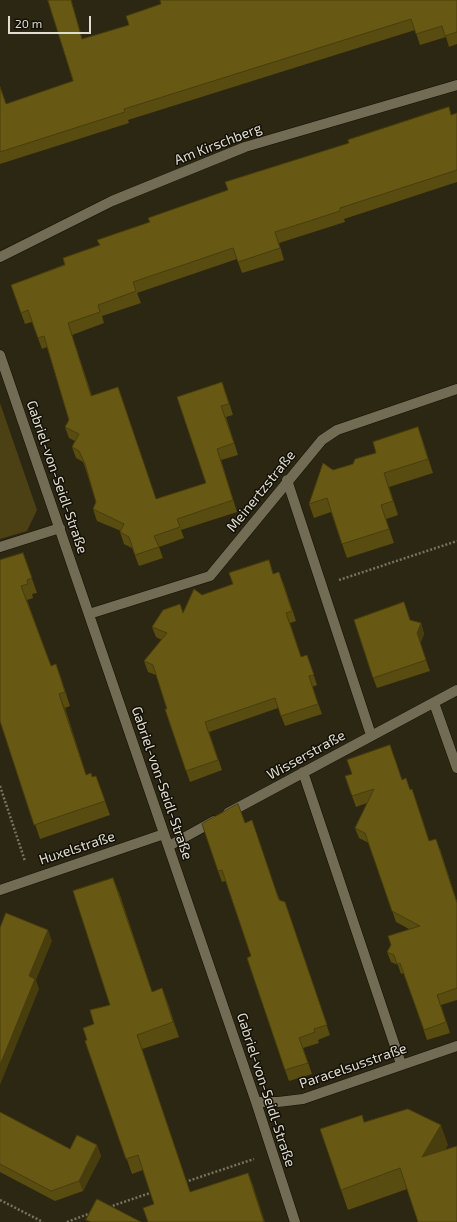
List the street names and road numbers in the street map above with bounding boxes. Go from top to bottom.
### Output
street label: Am Kirschberg [172,120,264,168]
street label: Gabriel-von-Seidl-Straße [23,398,91,556]
street label: Meinertzstraße [223,447,299,535]
street label: Gabriel-von-Seidl-Straße [128,704,196,862]
street label: Wisserstraße [264,727,348,783]
street label: Huxelstraße [37,828,117,868]
street label: Gabriel-von-Seidl-Straße [233,1011,299,1169]
street label: Paracelsusstraße [297,1040,409,1092]

